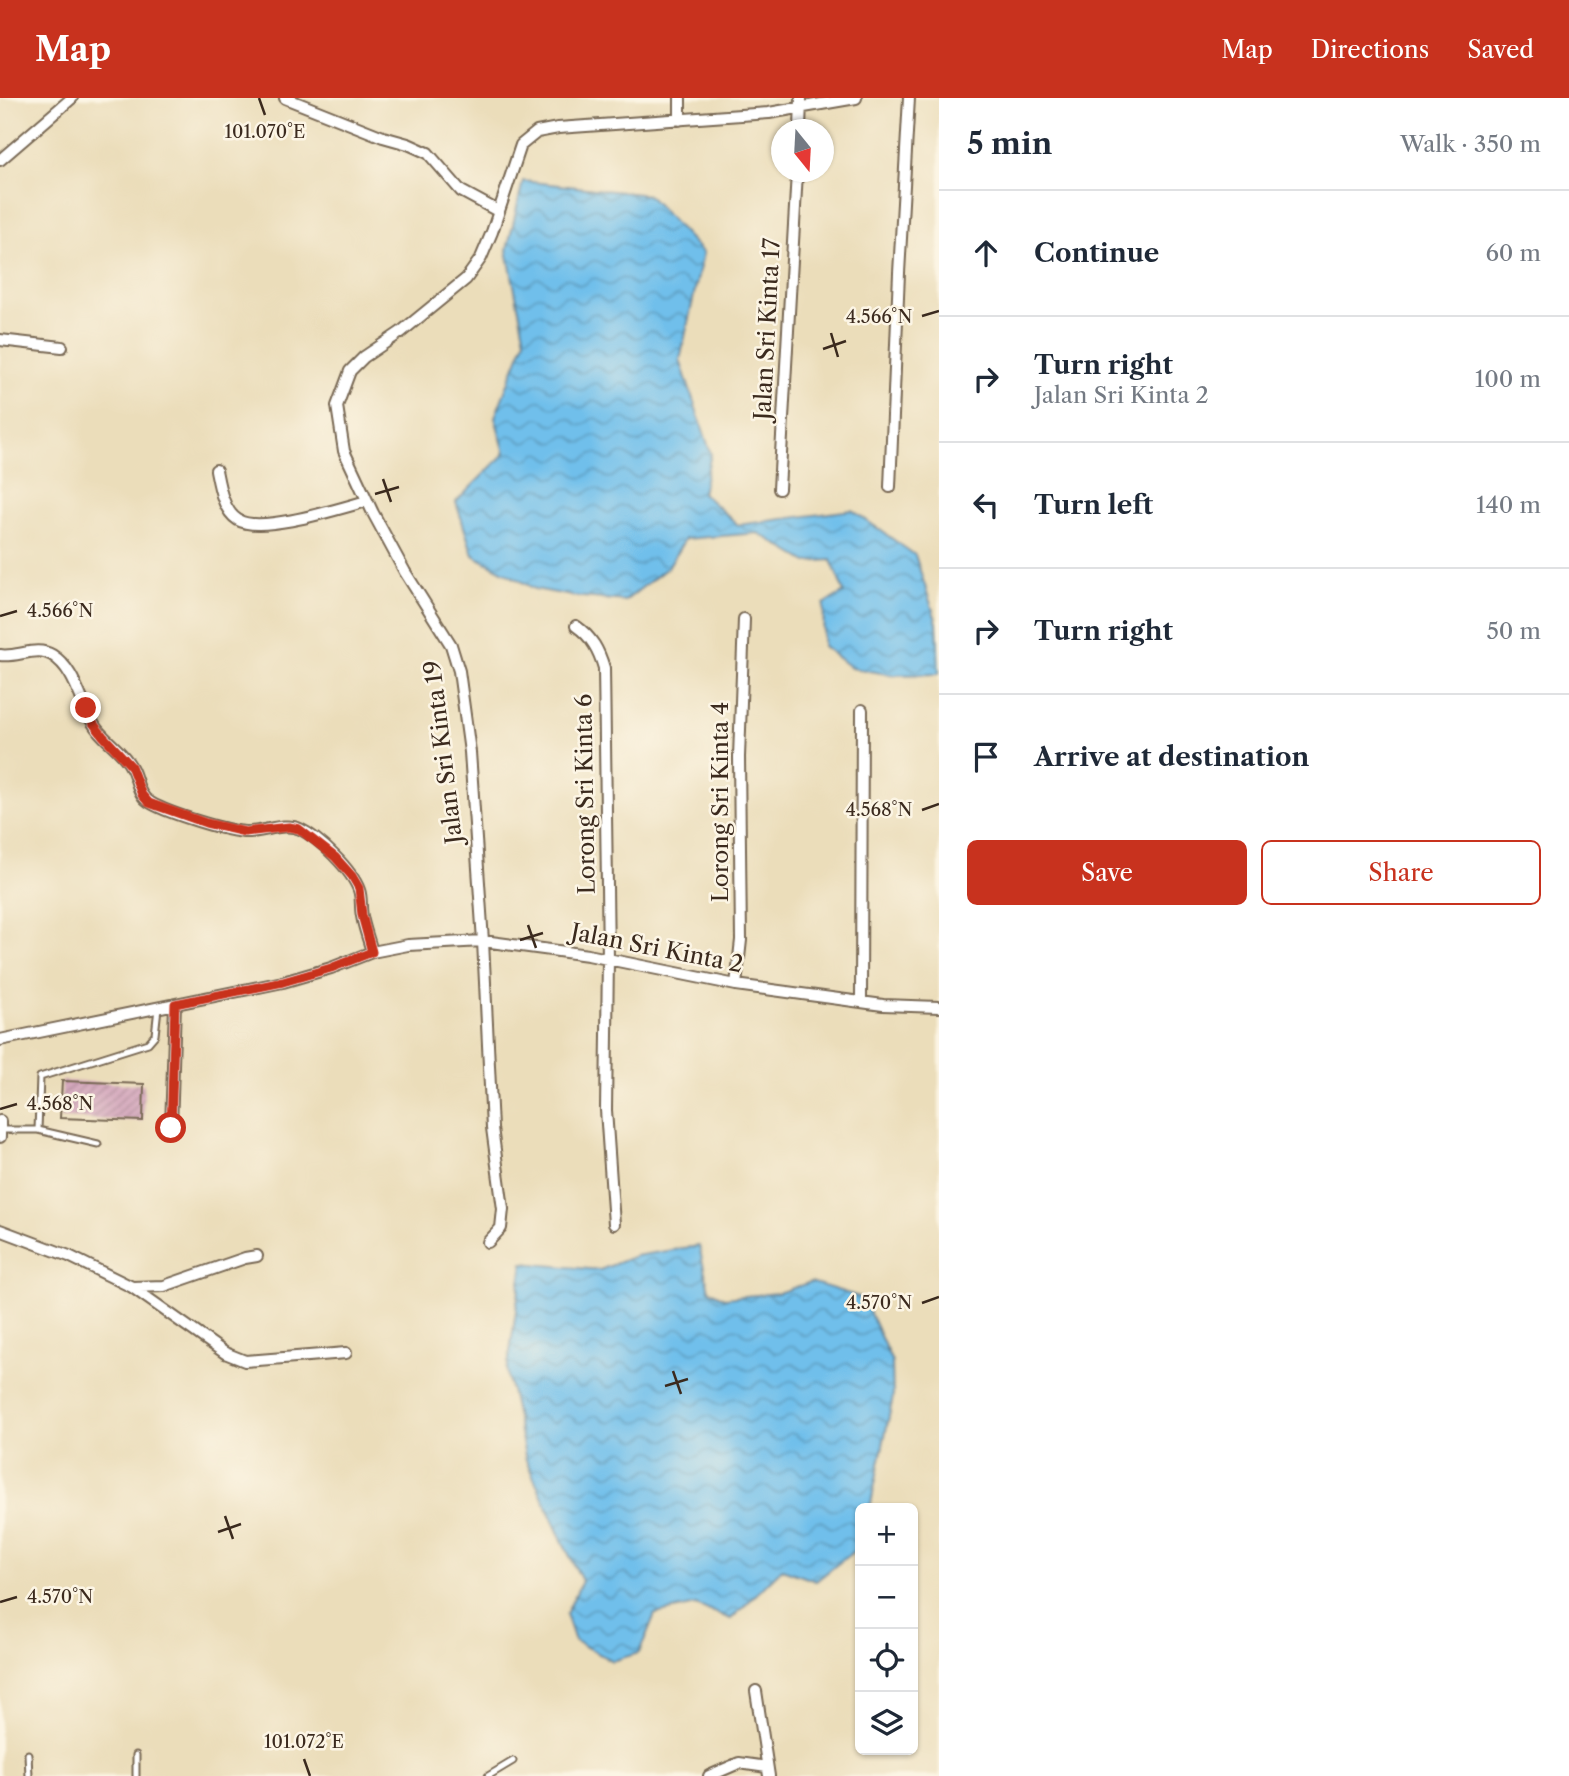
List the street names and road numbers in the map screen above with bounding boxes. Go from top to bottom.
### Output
street label: Jalan Sri Kinta 17 [748,236,786,424]
street label: Jalan Sri Kinta 19 [418,659,469,848]
street label: Lorong Sri Kinta 6 [569,693,601,895]
street label: Lorong Sri Kinta 4 [706,702,734,902]
street label: Jalan Sri Kinta 2 [566,917,745,978]

